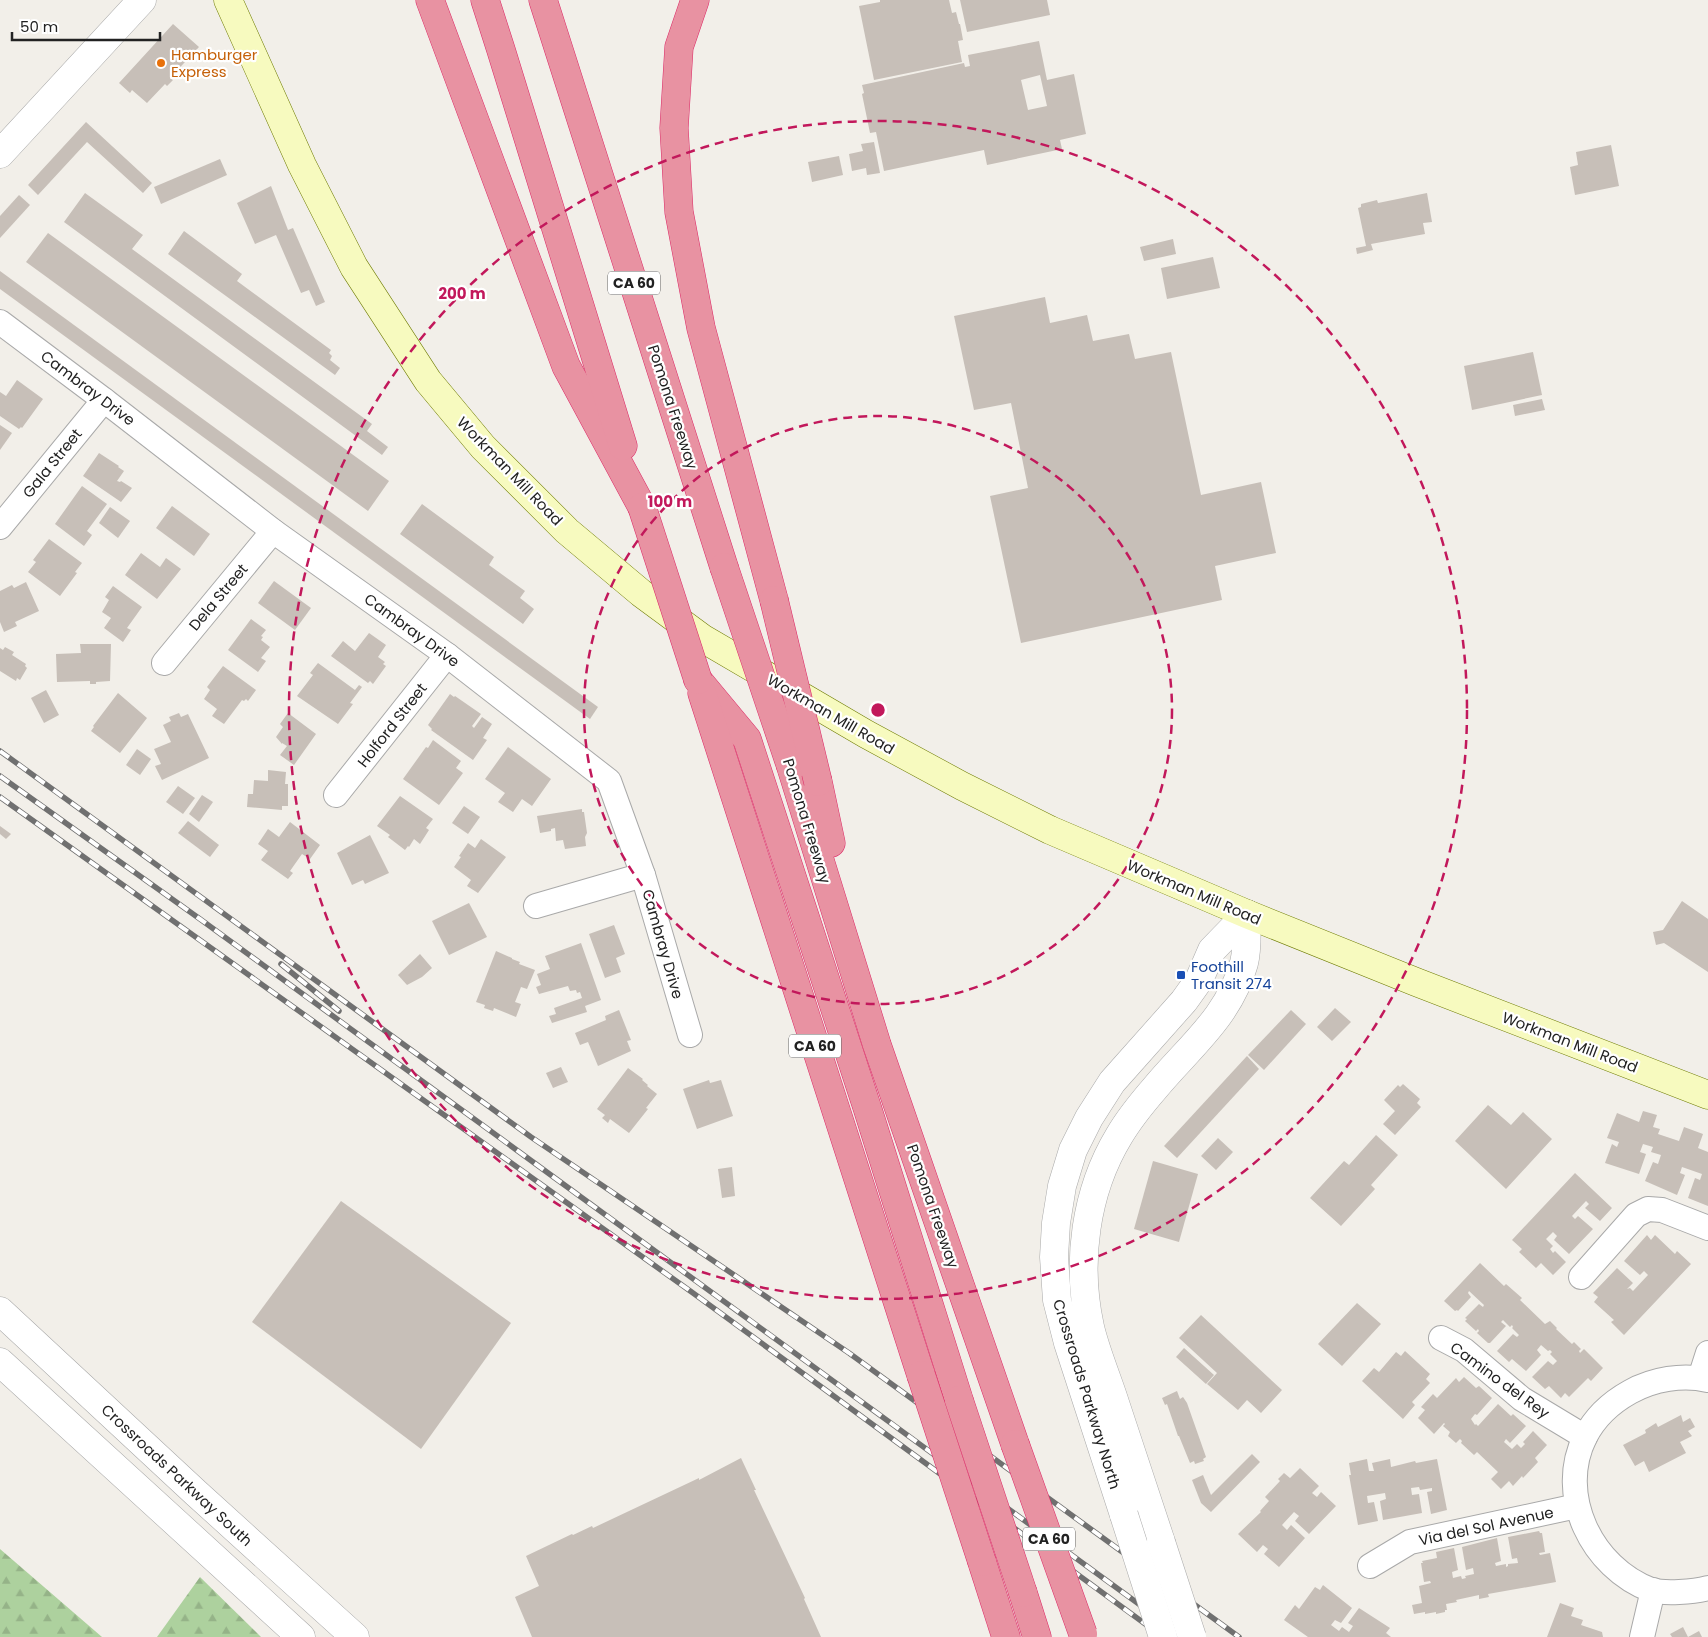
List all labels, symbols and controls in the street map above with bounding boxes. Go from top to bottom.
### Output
scale bar [12,10,160,42]
text: 50 m [20,16,58,37]
place label: Hamburger Express [171,44,258,82]
marker: Hamburger Express [155,57,167,69]
road number: CA 60 [608,272,660,294]
text: 200 m [438,283,486,304]
street label: Pomona Freeway [643,342,703,472]
street label: Cambray Drive [37,346,139,430]
street label: Workman Mill Road [453,412,567,530]
street label: Gala Street [18,424,86,502]
text: 100 m [648,491,692,512]
street label: Dela Street [184,559,252,635]
street label: Cambray Drive [360,588,464,672]
street label: Workman Mill Road [764,669,898,759]
street label: Holford Street [352,678,432,772]
centre of rings [869,701,887,719]
street label: Pomona Freeway [778,756,836,887]
street label: Workman Mill Road [1124,854,1264,930]
street label: Cambray Drive [637,887,689,1001]
place label: Foothill Transit 274 [1191,956,1272,994]
marker: Foothill Transit 274 [1175,969,1187,981]
street label: Workman Mill Road [1499,1006,1641,1078]
road number: CA 60 [789,1034,841,1058]
street label: Pomona Freeway [902,1141,964,1271]
street label: Crossroads Parkway North [1048,1296,1126,1492]
street label: Camino del Rey [1446,1337,1554,1424]
street label: Crossroads Parkway South [97,1399,257,1551]
street label: Via del Sol Avenue [1417,1501,1555,1551]
road number: CA 60 [1023,1528,1075,1550]

